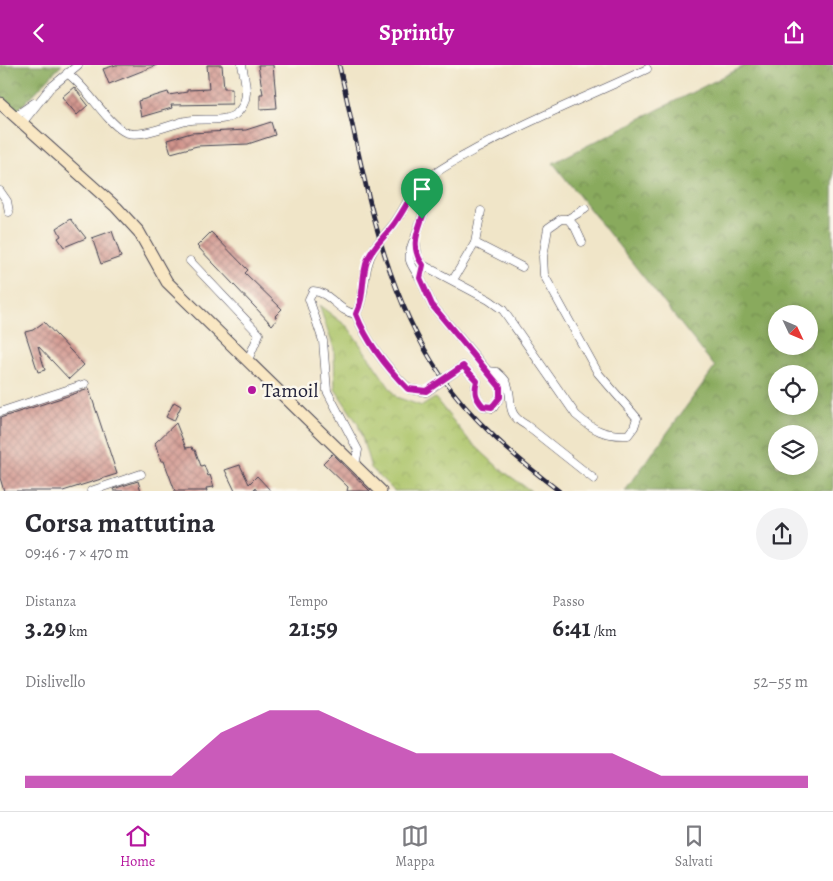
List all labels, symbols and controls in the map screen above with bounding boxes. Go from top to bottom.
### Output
text: Sprintly [379,18,454,48]
icon: back [25,19,53,47]
icon: share [780,19,808,47]
pin [401,168,443,219]
icon: arrive [408,175,436,203]
north arrow [768,305,818,355]
map controls [768,305,818,475]
button: locate [768,365,818,415]
place label: Tamoil [262,377,318,404]
marker: Tamoil [246,384,258,396]
button: layers [768,425,818,475]
text: Corsa mattutina [25,504,215,542]
button: share [756,508,808,560]
text: 09:46 · 7 × 470 m [25,542,129,564]
text: Distanza [25,592,76,611]
text: Tempo [289,592,328,611]
text: Passo [552,592,585,611]
text: 3.29 [25,611,66,645]
text: 21:59 [289,611,338,645]
text: 6:41 [552,611,591,645]
text: km [66,622,88,641]
text: /km [591,622,617,641]
text: Dislivello [25,671,85,693]
text: 52–55 m [754,671,808,693]
tab: Home [120,822,155,871]
tab: Mappa [395,822,435,871]
tab: Salvati [675,822,713,871]

